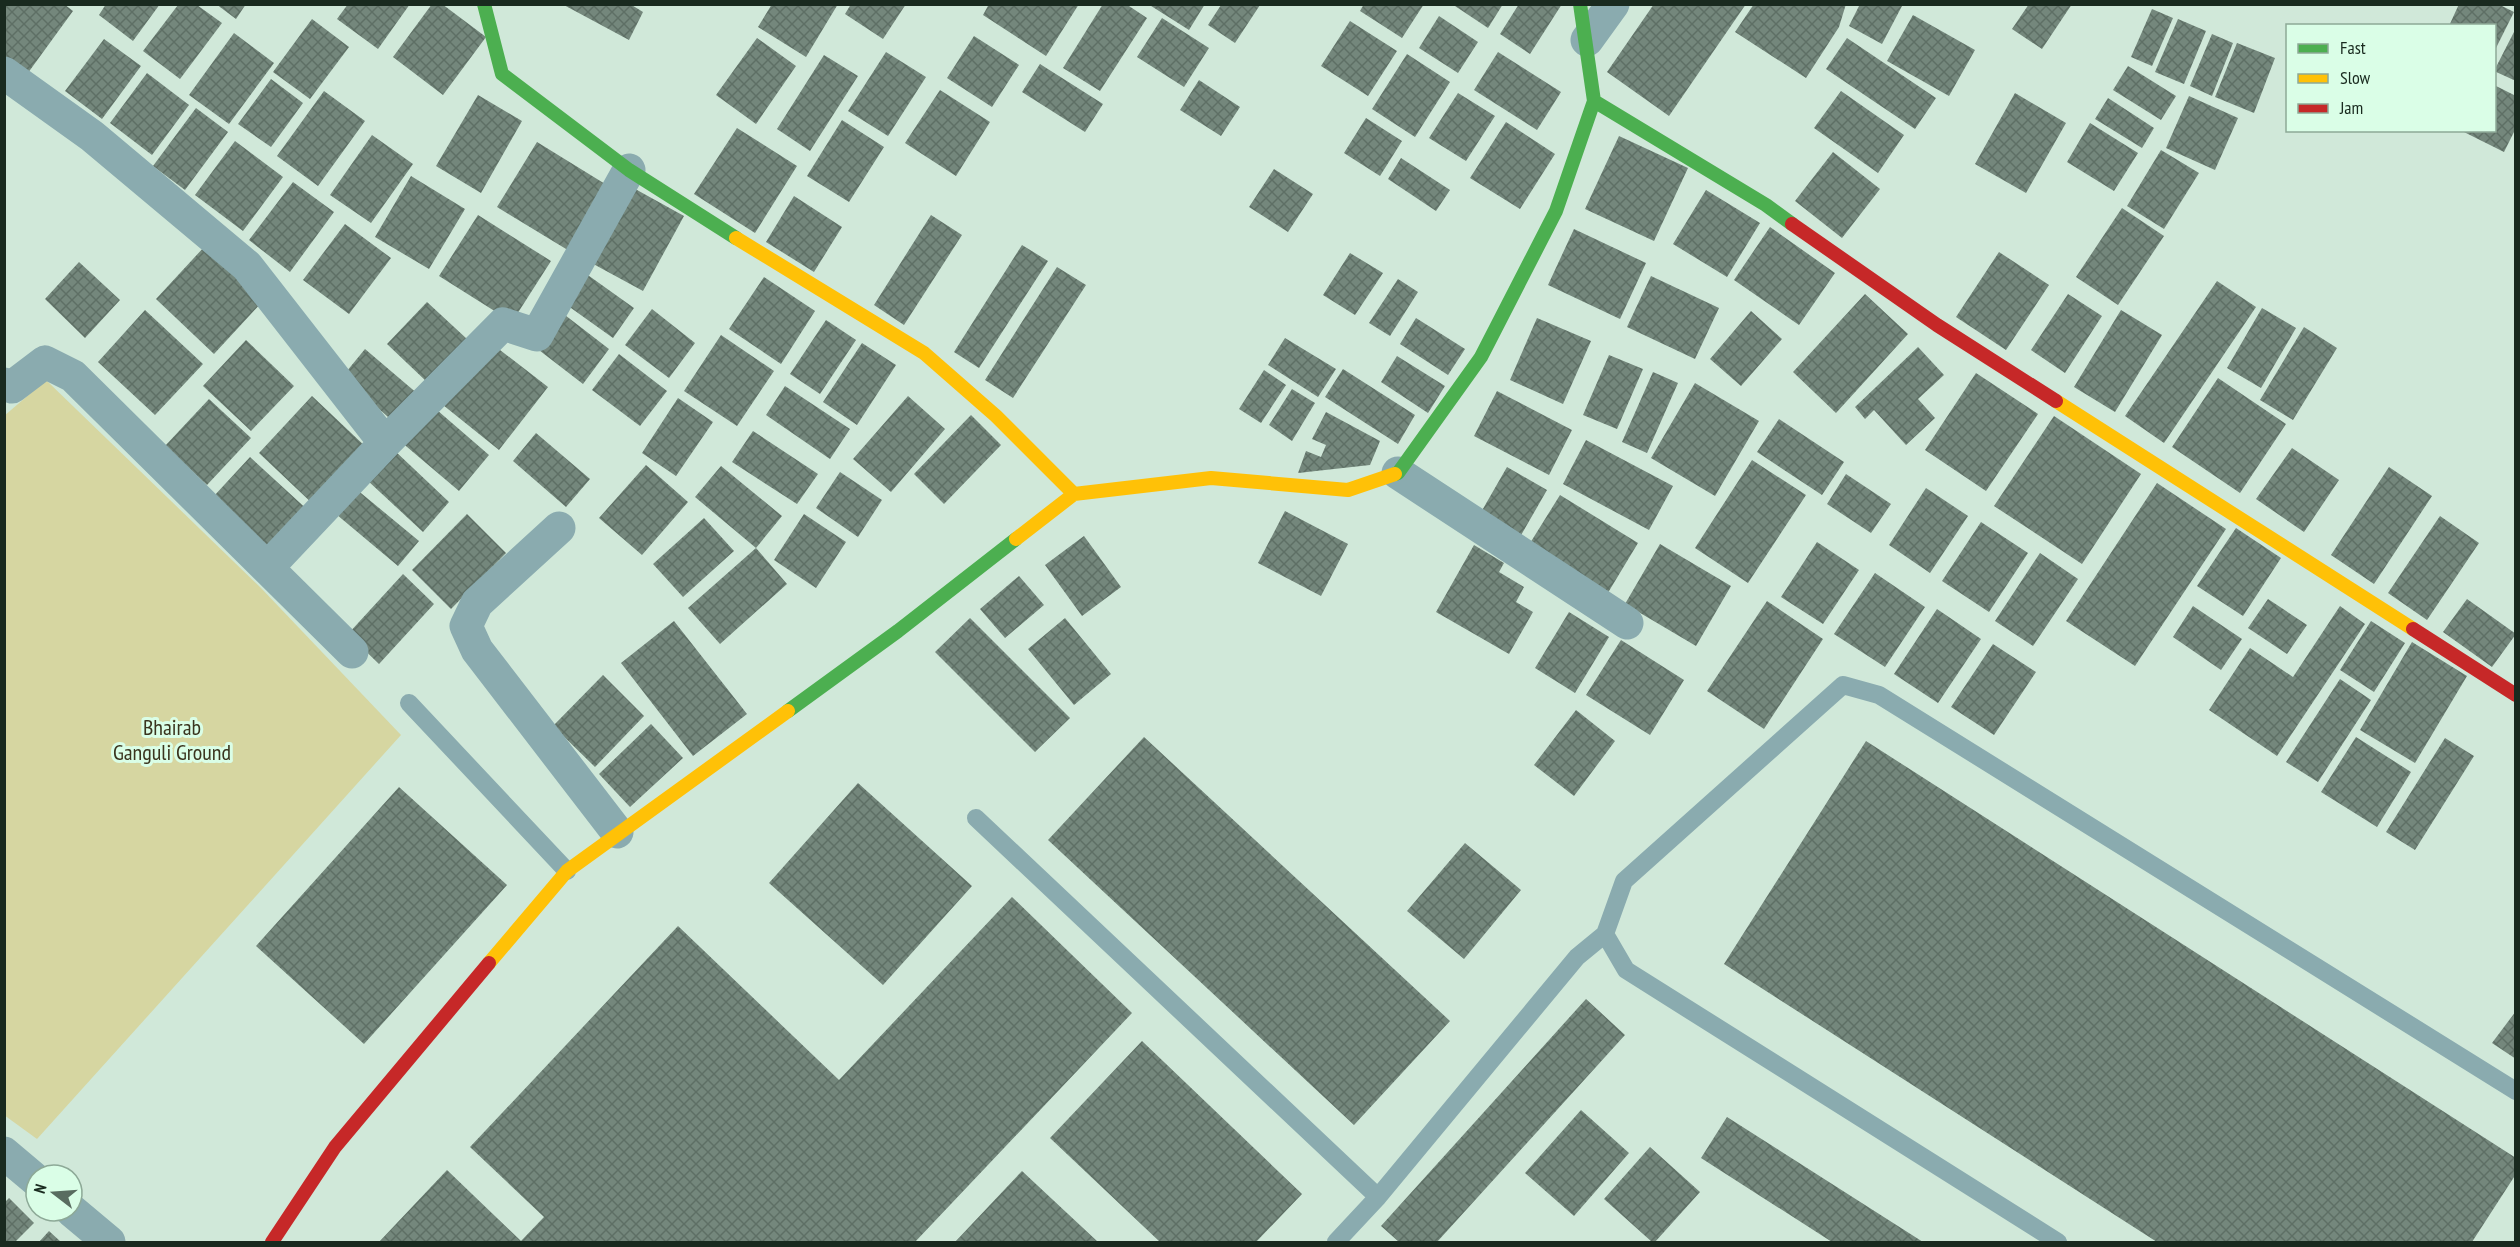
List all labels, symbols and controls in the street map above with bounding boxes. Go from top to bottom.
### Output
legend [2286,24,2496,132]
text: Fast [2340,36,2366,59]
text: Slow [2340,66,2371,89]
text: Jam [2339,96,2363,119]
park label: Bhairab Ganguli Ground [113,713,231,766]
north arrow [24,1163,84,1223]
text: N [29,1182,50,1196]

